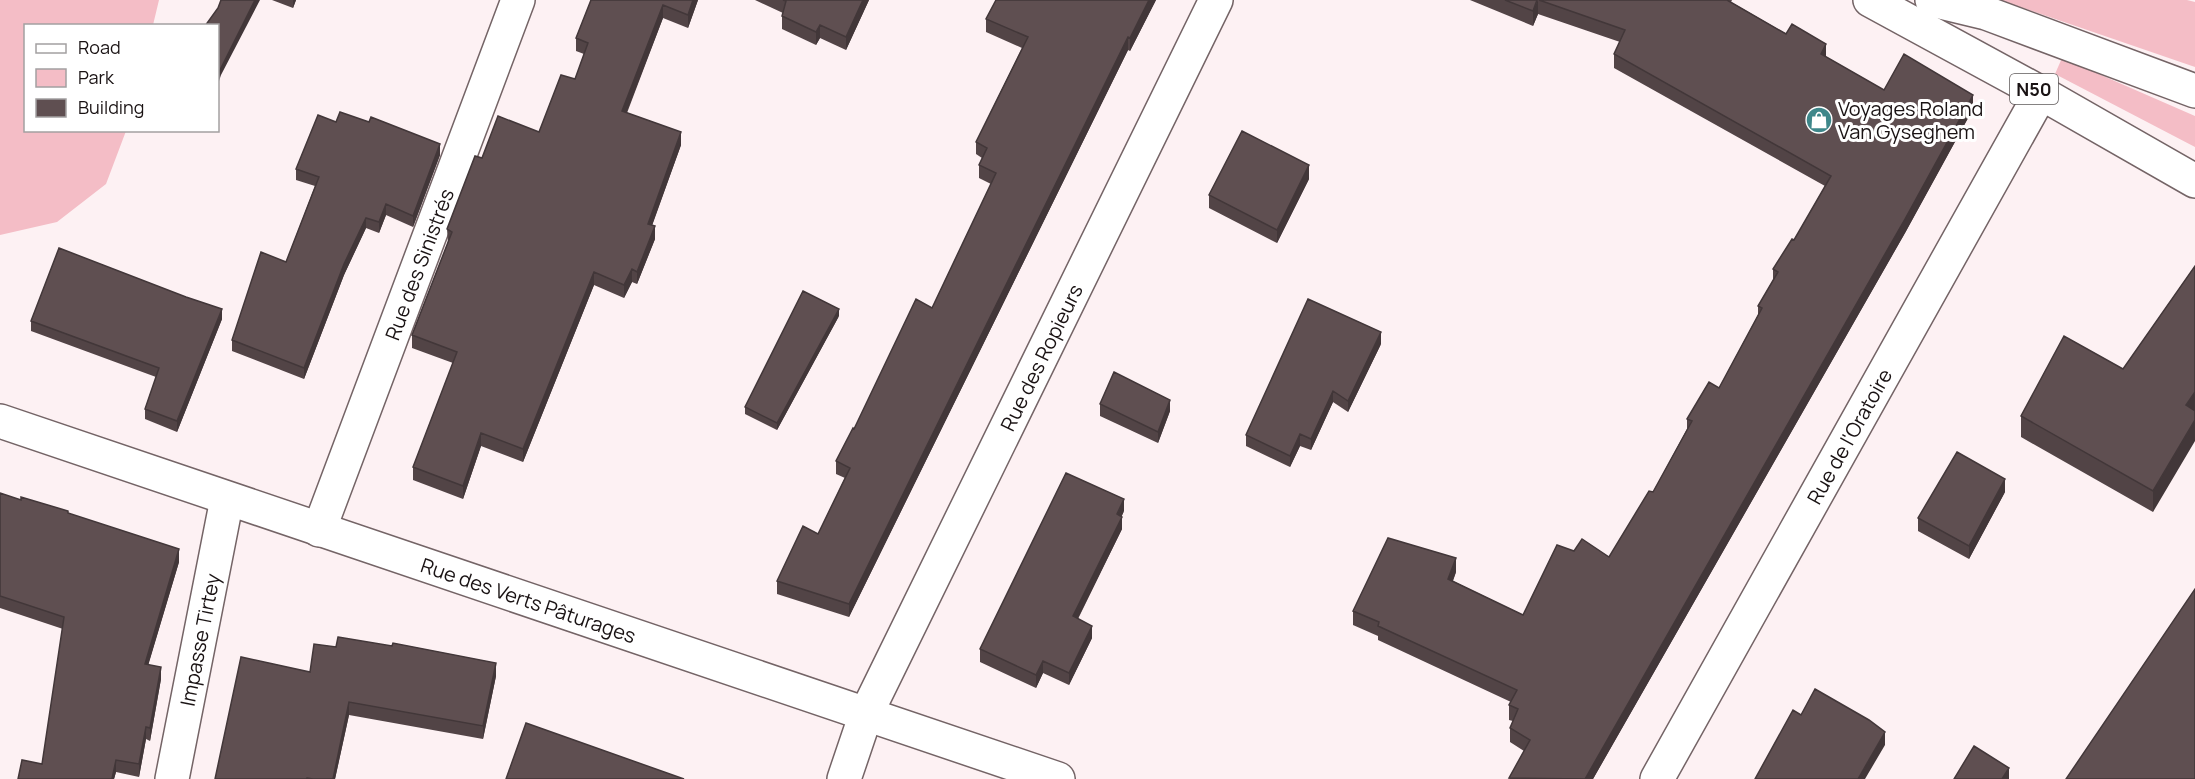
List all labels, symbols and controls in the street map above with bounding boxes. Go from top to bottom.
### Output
legend [24,24,219,132]
text: Road [78,35,121,59]
text: Park [78,65,115,89]
road number: N50 [2010,74,2058,104]
text: Building [78,95,144,119]
place label: Voyages Roland Van Gyseghem [1838,95,1983,145]
shop icon: Voyages Roland Van Gyseghem [1804,105,1834,135]
street label: Rue des Sinistrés [378,185,460,344]
street label: Rue des Ropieurs [994,279,1088,435]
street label: Rue de l'Oratoire [1800,363,1898,509]
street label: Rue des Verts Pâturages [418,551,640,649]
street label: Impasse Tirtey [173,570,226,708]

